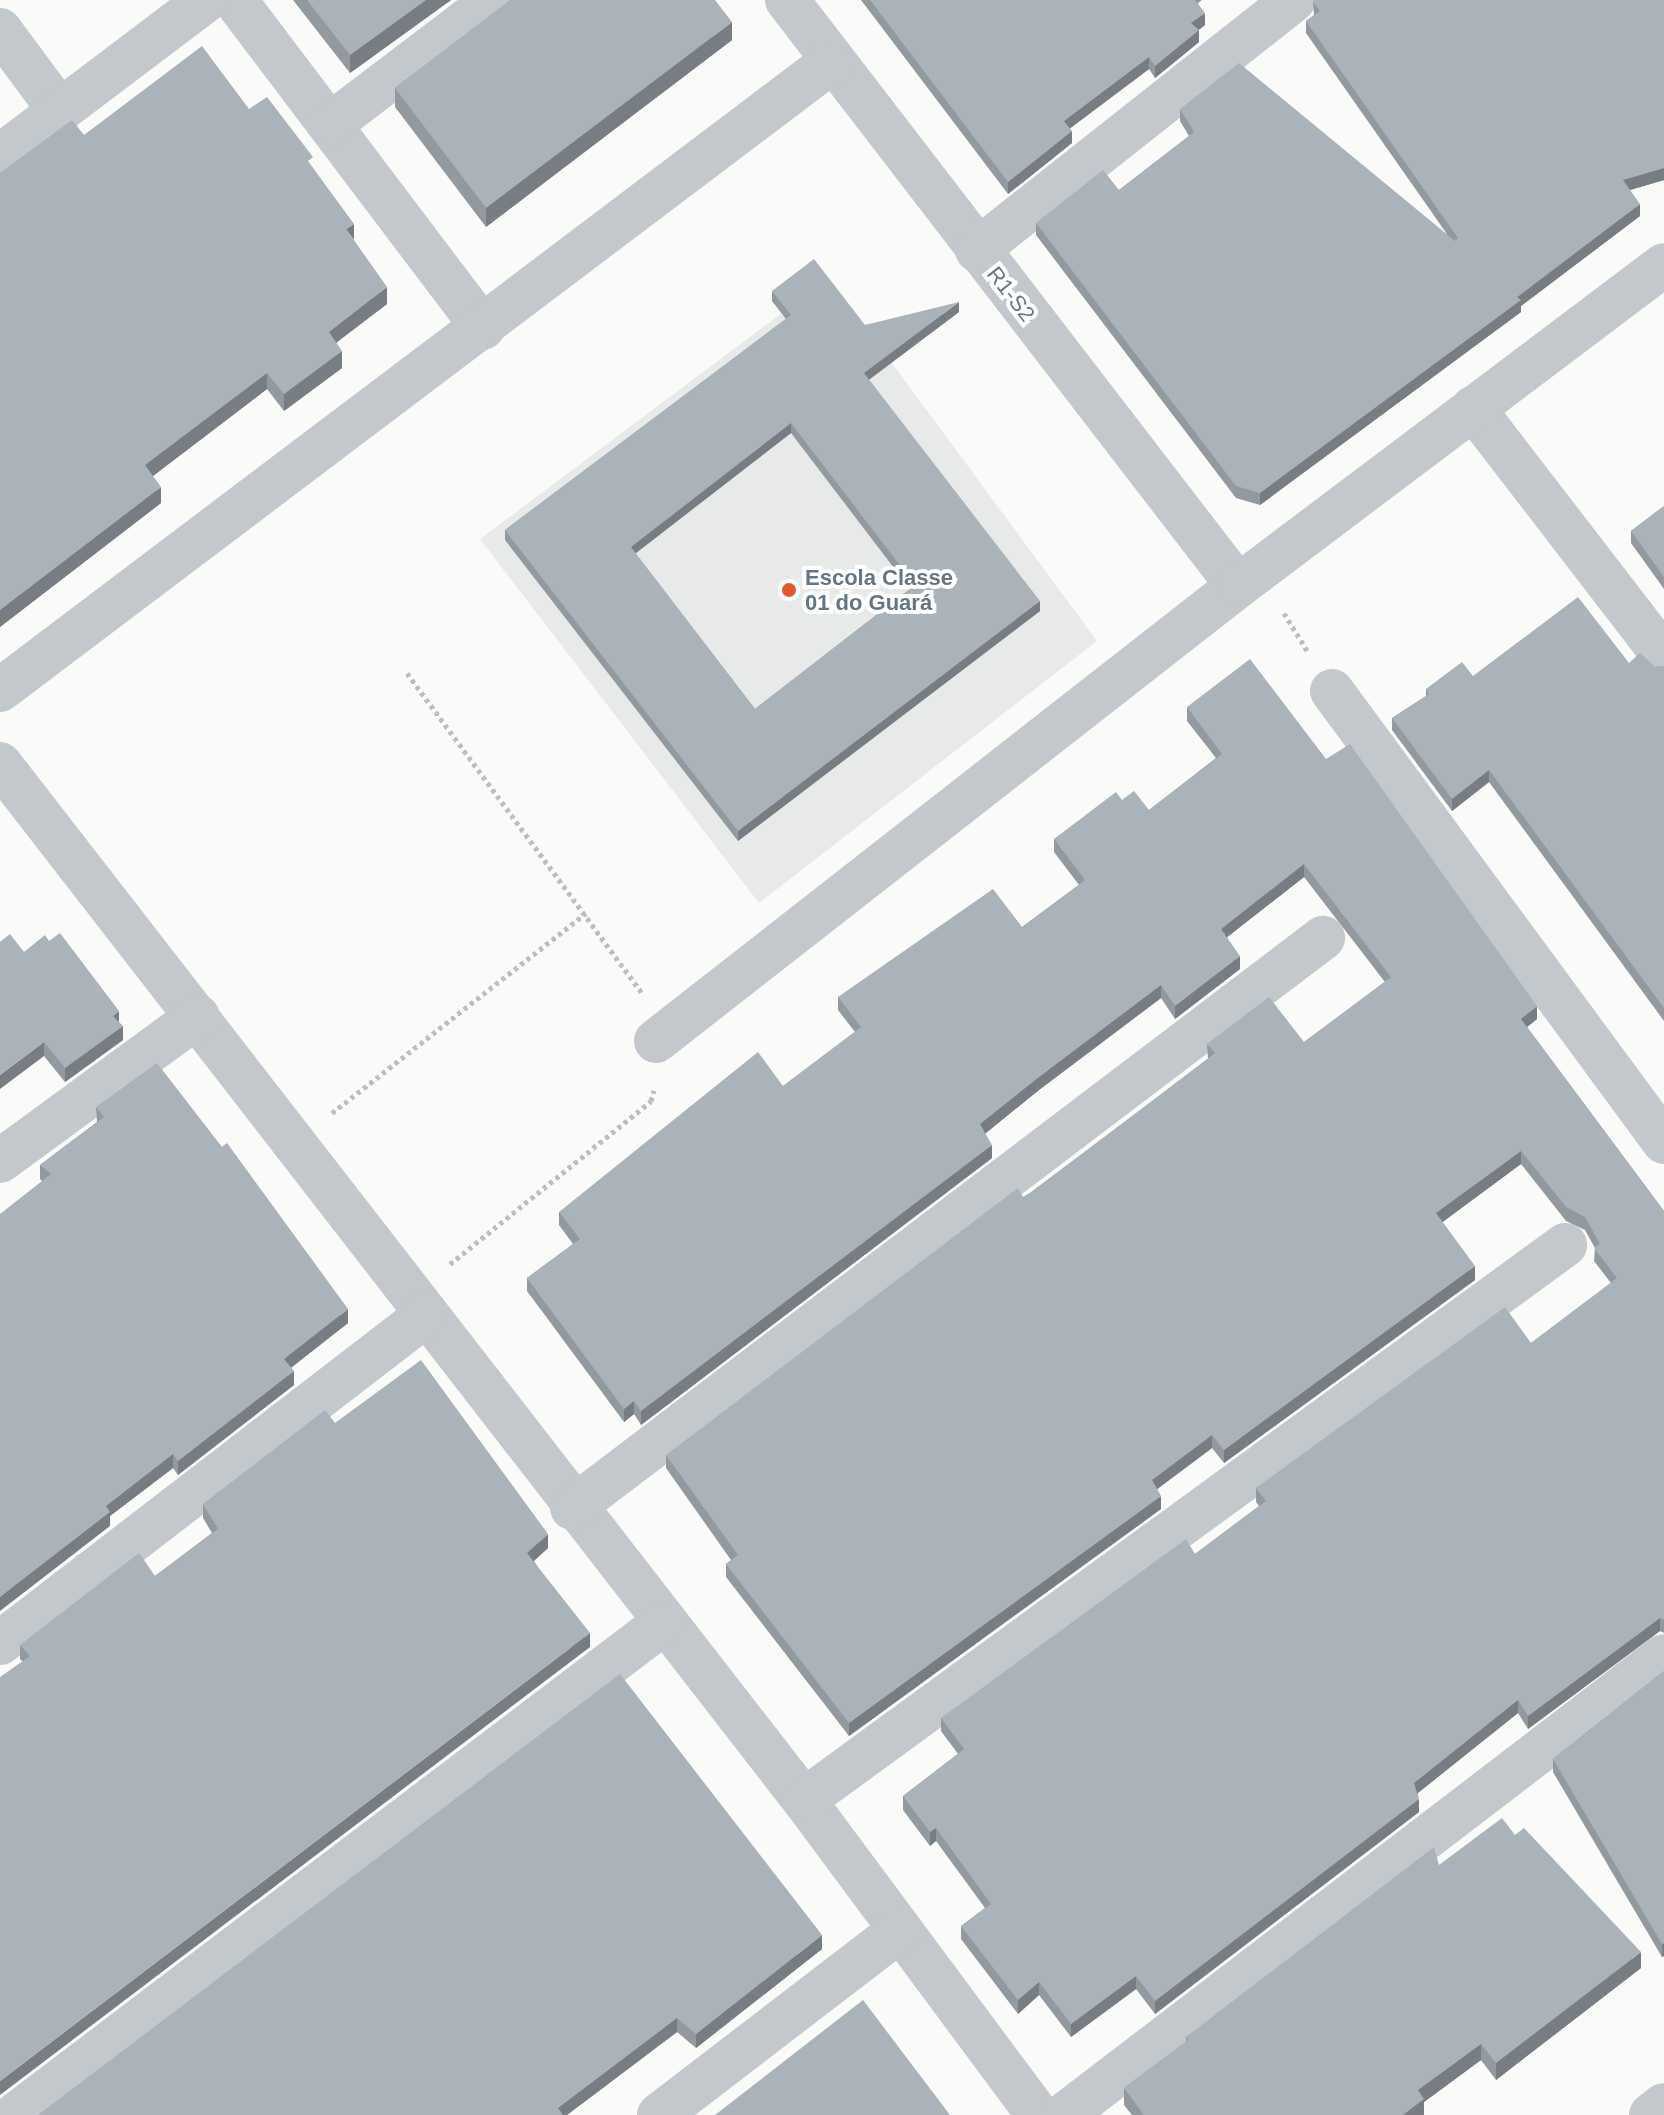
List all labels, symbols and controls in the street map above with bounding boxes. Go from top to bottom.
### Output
street label: R1-S2 [981,261,1041,327]
place label: Escola Classe 01 do Guará [805,564,953,616]
marker: Escola Classe 01 do Guará [780,581,798,599]

